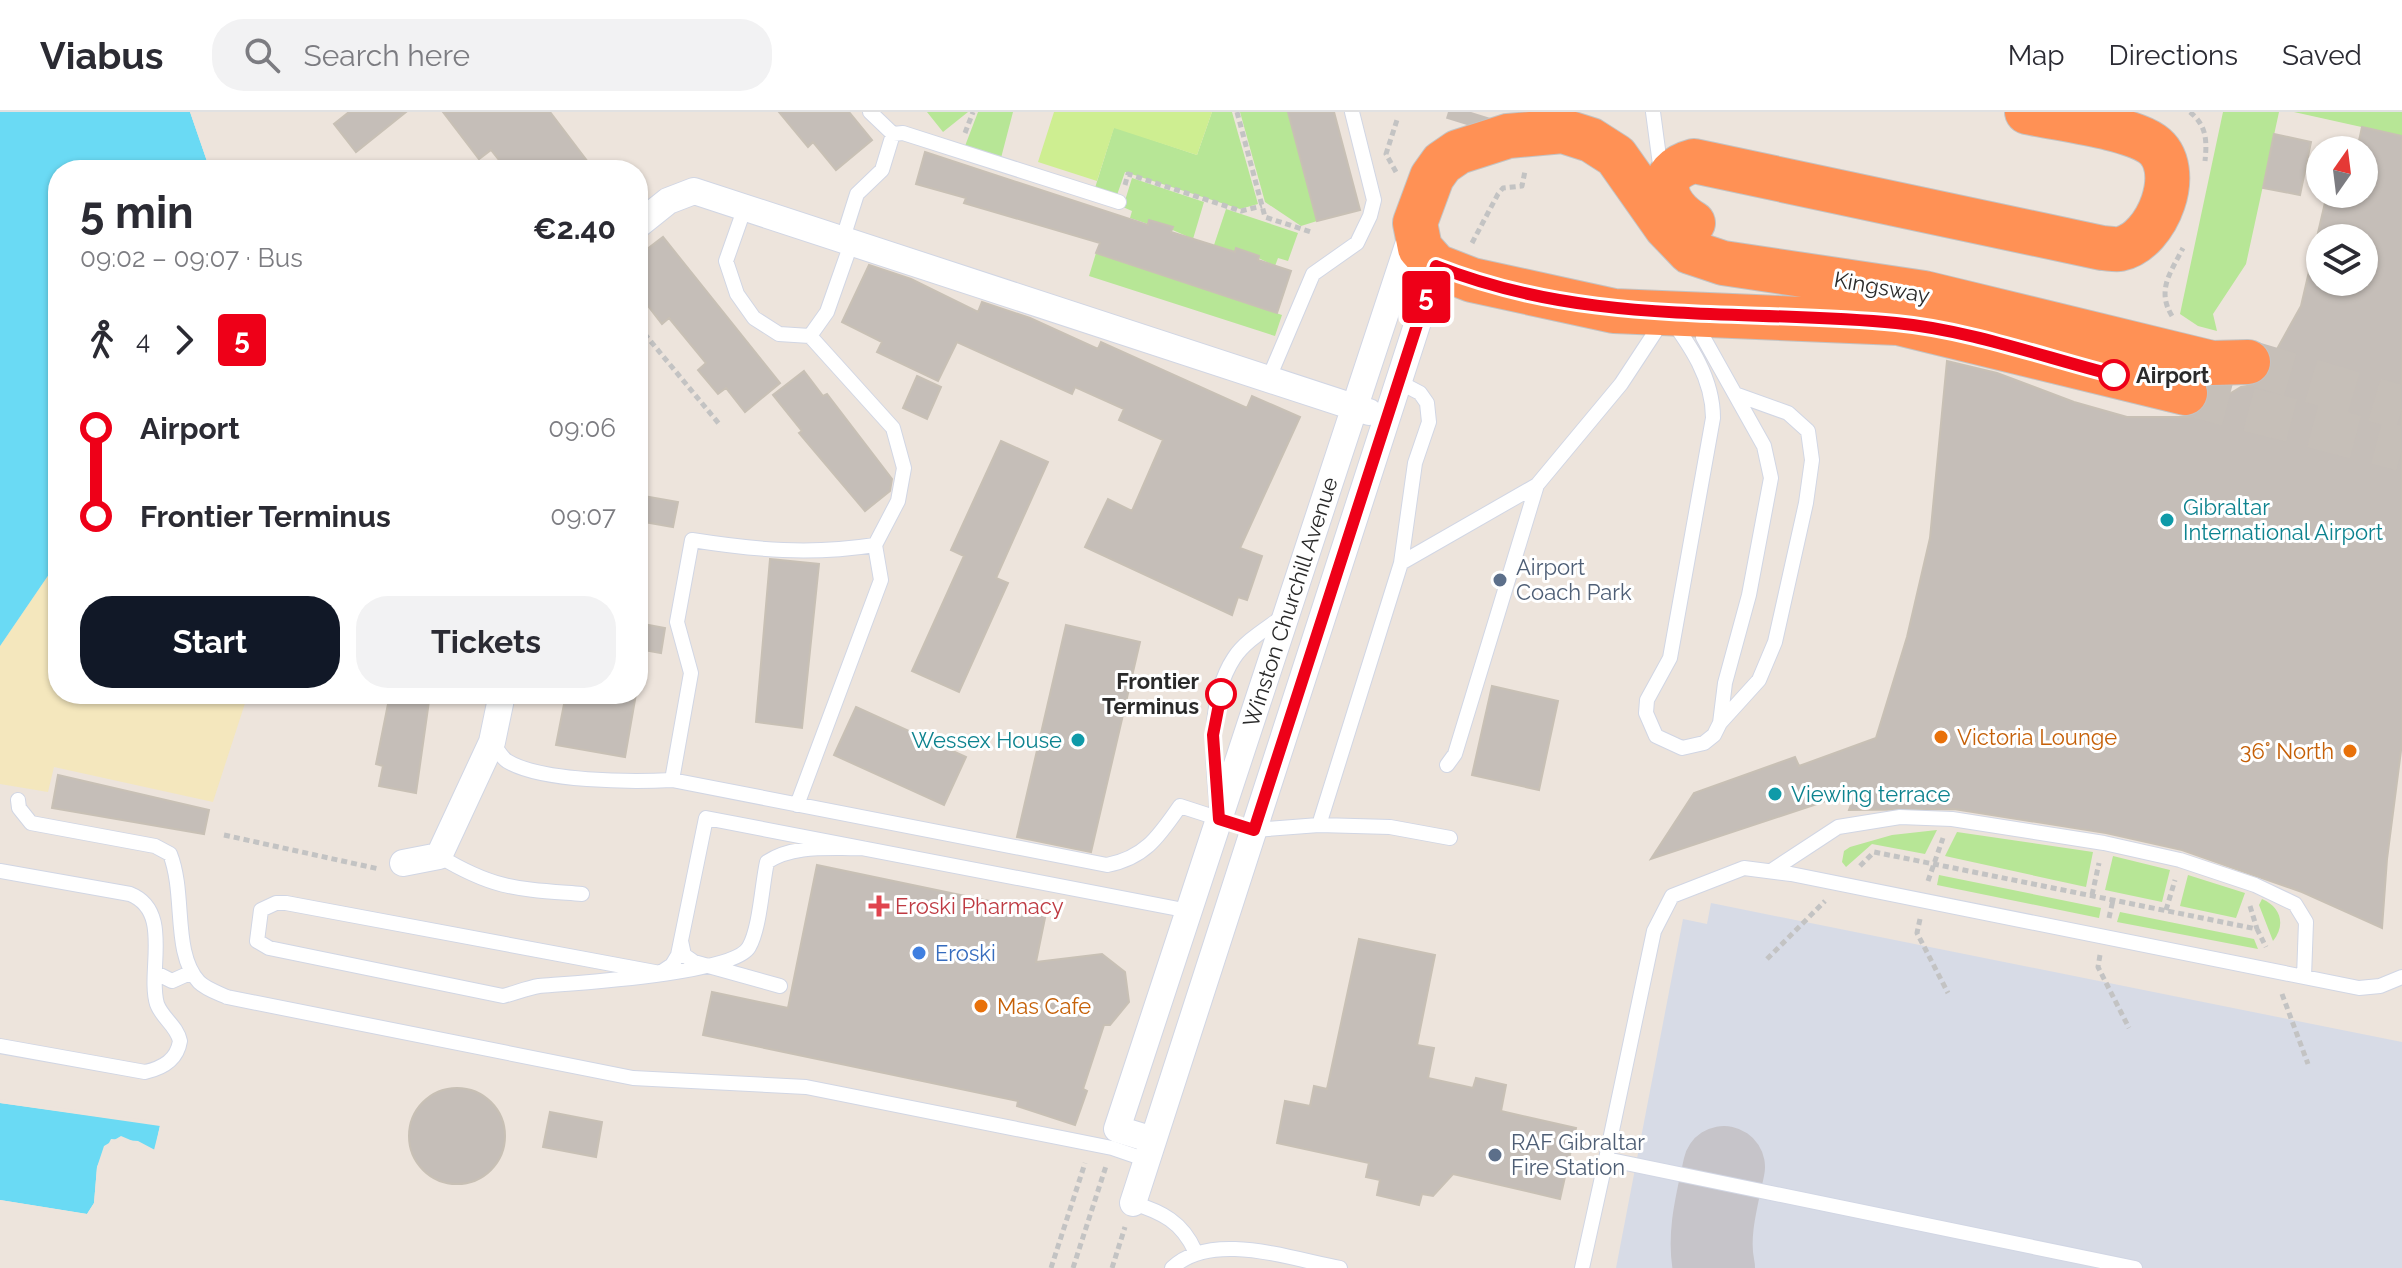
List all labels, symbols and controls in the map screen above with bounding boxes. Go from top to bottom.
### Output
search box [212,19,772,91]
text: Viabus [40,33,164,78]
icon: search [240,33,284,77]
text: Search here [304,38,470,73]
text: Map [2008,39,2065,72]
text: Directions [2109,39,2238,72]
text: Saved [2282,39,2362,72]
north arrow [2306,136,2378,208]
map controls [2306,136,2378,296]
text: 5 min [80,187,194,238]
text: €2.40 [533,211,616,246]
button: layers [2306,224,2378,296]
text: 09:02 – 09:07 · Bus [80,243,303,273]
street label: Kingsway [1832,266,1932,308]
line badge: 5 [1400,271,1452,323]
text: 5 [1418,280,1434,313]
icon: walk [80,318,124,362]
icon: forward [162,318,206,362]
text: 5 [234,323,250,356]
text: 4 [136,325,150,355]
marker: Airport [2099,360,2129,390]
place label: Airport [2136,362,2210,388]
text: Airport [140,411,240,446]
text: 09:06 [548,413,616,443]
street label: Winston Churchill Avenue [1237,474,1343,730]
place label: Gibraltar International Airport [2183,494,2384,545]
text: Frontier Terminus [140,499,391,534]
text: 09:07 [550,501,616,531]
marker: Gibraltar International Airport [2158,511,2176,529]
place label: Airport Coach Park [1516,554,1632,605]
marker: Airport Coach Park [1491,571,1509,589]
button: Start [80,596,340,688]
button: Tickets [356,596,616,688]
place label: Frontier Terminus [1102,668,1199,719]
marker: Frontier Terminus [1206,679,1236,709]
place label: Victoria Lounge [1957,724,2117,750]
place label: Wessex House [911,727,1062,753]
marker: Victoria Lounge [1932,728,1950,746]
marker: Wessex House [1069,731,1087,749]
place label: 36° North [2240,738,2334,764]
marker: 36° North [2341,742,2359,760]
place label: Viewing terrace [1791,781,1951,807]
marker: Viewing terrace [1766,785,1784,803]
place label: Eroski Pharmacy [895,893,1064,919]
marker: Eroski Pharmacy [870,897,888,915]
place label: Eroski [935,940,996,966]
marker: Eroski [910,944,928,962]
place label: Mas Cafe [997,993,1091,1019]
marker: Mas Cafe [972,997,990,1015]
place label: RAF Gibraltar Fire Station [1511,1129,1645,1180]
marker: RAF Gibraltar Fire Station [1486,1146,1504,1164]

